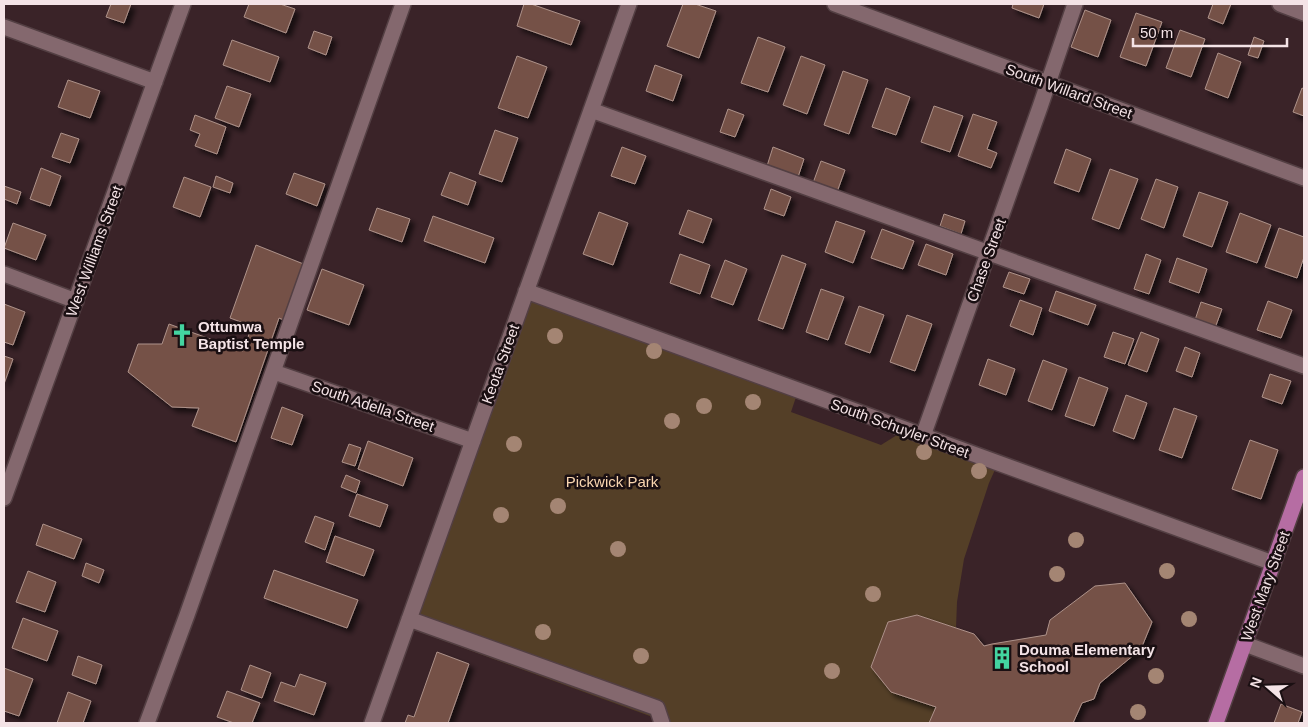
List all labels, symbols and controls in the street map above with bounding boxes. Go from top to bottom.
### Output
scale bar [1133,15,1287,47]
text: 50 m [1140,24,1173,41]
street label: South Willard Street [1003,60,1135,122]
street label: West Williams Street [62,182,126,319]
street label: Chase Street [963,215,1009,304]
place label: Ottumwa Baptist Temple [198,318,304,352]
street label: Keota Street [478,321,523,406]
church icon: Ottumwa Baptist Temple [169,322,195,348]
street label: South Adella Street [310,377,437,435]
street label: South Schuyler Street [829,395,972,461]
park label: Pickwick Park [566,473,659,490]
street label: West Mary Street [1237,528,1293,643]
place label: Douma Elementary School [1019,641,1156,675]
building icon: Douma Elementary School [989,645,1015,671]
north arrow [1243,662,1293,712]
text: N [1247,675,1265,690]

